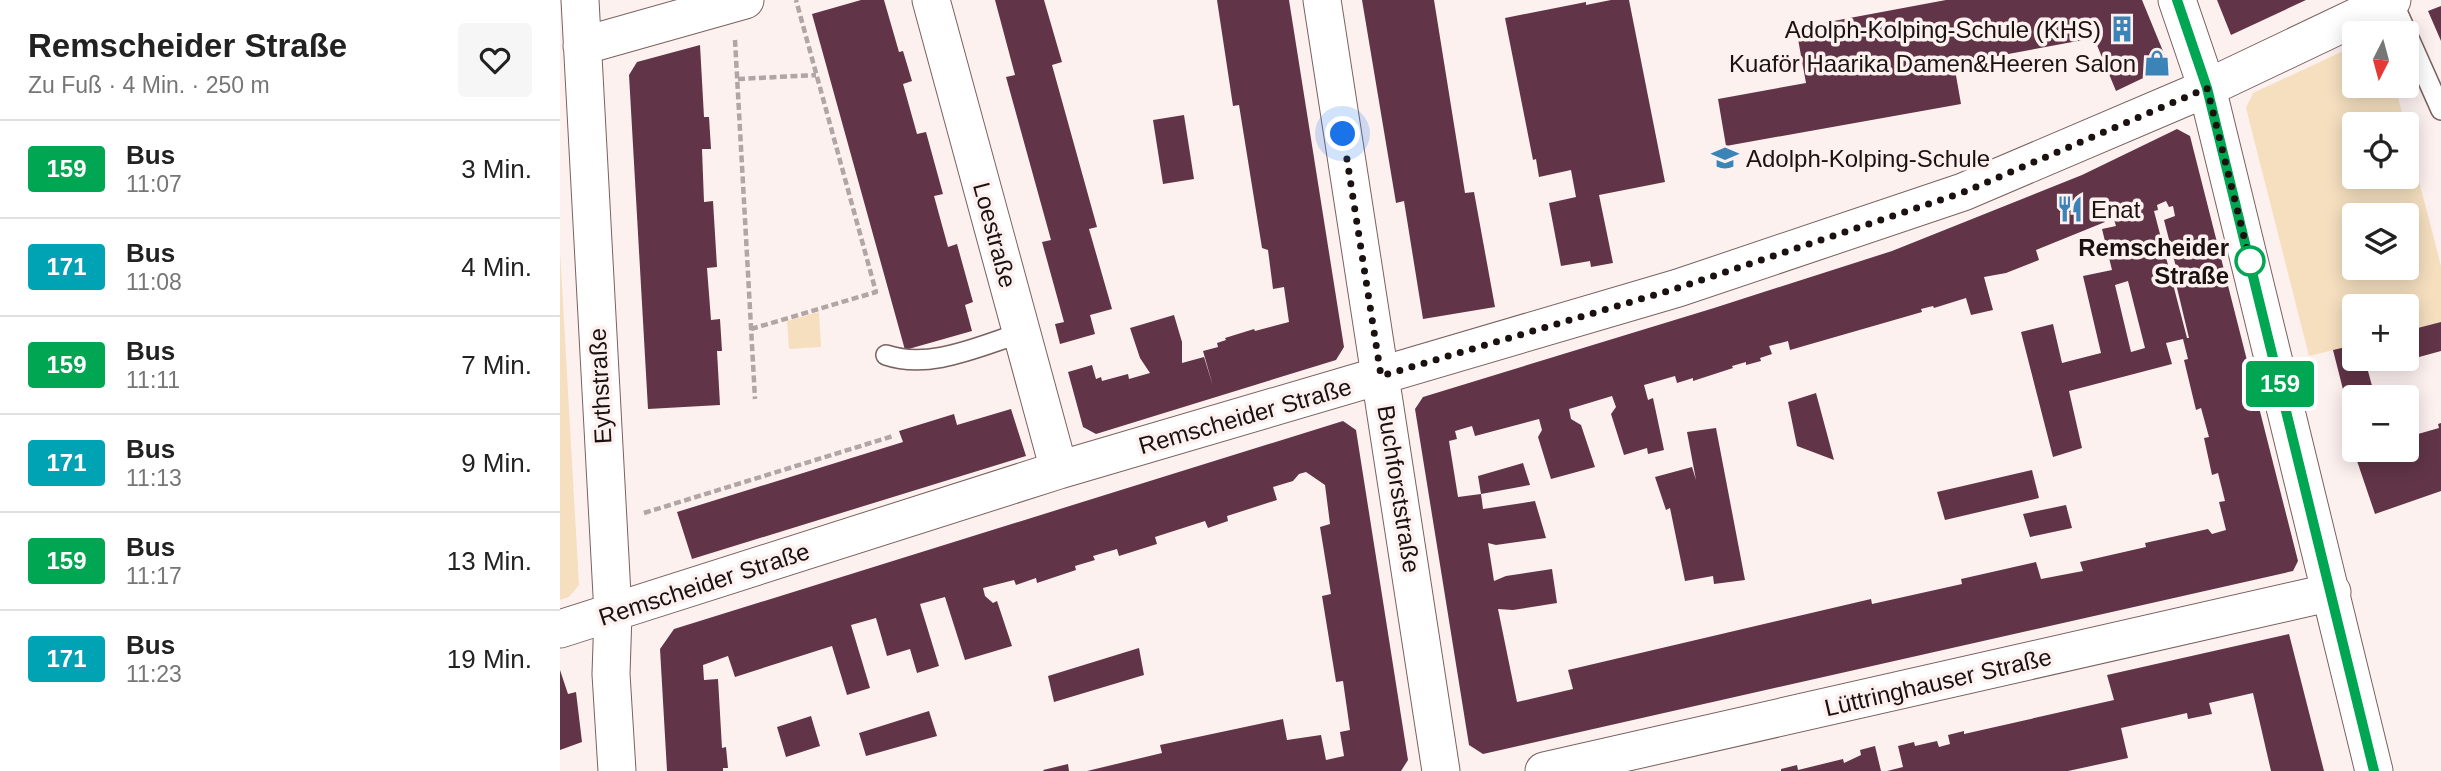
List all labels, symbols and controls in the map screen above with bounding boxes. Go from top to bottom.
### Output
building icon: Adolph-Kolping-Schule (KHS) [2107,14,2137,44]
place label: Adolph-Kolping-Schule (KHS) [1785,16,2101,43]
north arrow [2342,21,2418,98]
map controls [2342,21,2419,462]
button: heart [458,23,532,97]
text: Remscheider Straße [28,27,347,64]
shop icon: Kuaför Haarika Damen&Heeren Salon [2142,48,2172,78]
place label: Kuaför Haarika Damen&Heeren Salon [1729,50,2136,77]
text: Zu Fuß · 4 Min. · 250 m [28,72,270,98]
button: locate [2342,112,2419,189]
your location [1325,116,1360,151]
text: Bus [126,140,175,170]
school or university icon: Adolph-Kolping-Schule [1710,143,1740,173]
place label: Adolph-Kolping-Schule [1746,145,1990,172]
text: 3 Min. [461,154,532,184]
text: 159 [46,155,87,182]
text: 11:07 [126,171,182,197]
street label: Loestraße [968,179,1022,291]
restaurant icon: Enat [2055,194,2085,224]
place label: Enat [2091,196,2141,223]
button: layers [2342,203,2419,280]
place label: Remscheider Straße [2078,234,2229,289]
text: Bus [126,238,175,268]
marker: Remscheider Straße [2235,246,2265,276]
text: 4 Min. [461,252,532,282]
text: 171 [46,253,87,280]
text: 11:08 [126,269,182,295]
button: + [2342,294,2419,371]
street label: Eythstraße [583,327,617,445]
text: Bus [126,336,175,366]
text: 7 Min. [461,350,532,380]
text: 159 [46,351,87,378]
line badge: 159 [2240,361,2320,407]
text: 11:11 [126,367,180,393]
text: 159 [2260,370,2300,397]
street label: Remscheider Straße [1136,373,1354,459]
button: − [2342,385,2419,462]
street label: Buchforststraße [1372,403,1426,575]
text: Bus [126,434,175,464]
text: 9 Min. [461,448,532,478]
text: 171 [46,449,87,476]
text: 11:13 [126,465,182,491]
text: Bus [126,532,175,562]
street label: Remscheider Straße [595,537,813,631]
text: 13 Min. [447,546,532,576]
text: 159 [46,547,87,574]
text: 11:17 [126,563,182,589]
text: Bus [126,630,175,660]
street label: Lüttringhauser Straße [1822,643,2054,721]
text: 19 Min. [447,644,532,674]
text: 171 [46,645,87,672]
text: 11:23 [126,661,182,687]

